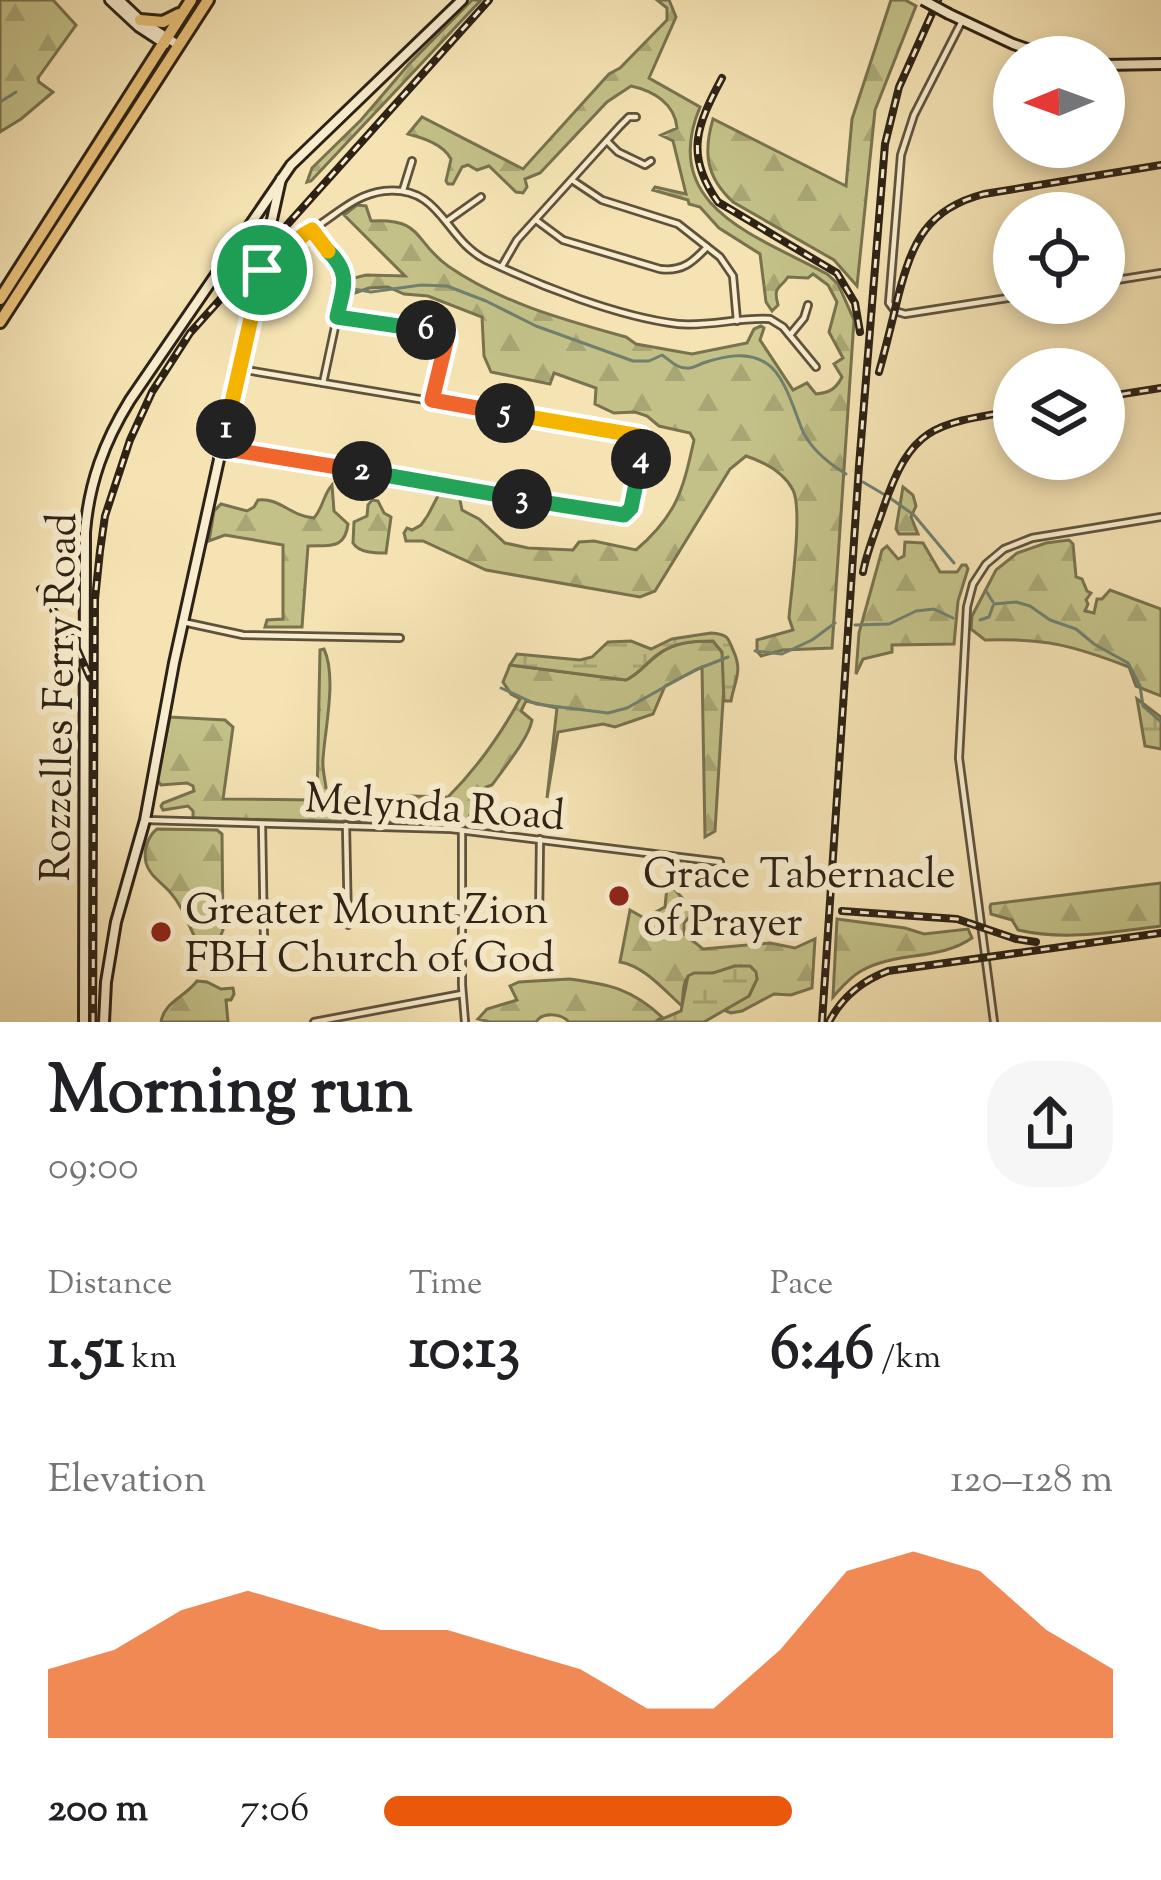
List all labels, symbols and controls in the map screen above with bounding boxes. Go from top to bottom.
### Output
north arrow [993,36,1125,168]
map controls [993,36,1125,480]
button: locate [993,192,1125,324]
pin [211,219,313,321]
icon: arrive [229,237,295,303]
pin: 6 [396,300,456,360]
text: 6 [418,306,434,354]
button: layers [993,348,1125,480]
pin: 5 [475,383,535,443]
text: 5 [499,389,511,437]
pin: 1 [196,399,256,459]
text: 1 [220,405,232,453]
pin: 4 [611,429,671,489]
text: 4 [633,435,649,483]
pin: 2 [332,441,392,501]
text: 2 [354,447,370,495]
pin: 3 [492,469,552,529]
text: 3 [515,475,529,523]
street label: Rozzelles Ferry Road [29,512,95,882]
street label: Melynda Road [303,771,567,849]
place label: Grace Tabernacle of Prayer [643,847,956,955]
place label: Greater Mount Zion FBH Church of God [185,883,555,991]
marker: Grace Tabernacle of Prayer [606,883,632,909]
marker: Greater Mount Zion FBH Church of God [148,919,174,945]
text: Morning run [48,1048,413,1143]
button: share [987,1061,1113,1187]
text: 09:00 [48,1141,139,1197]
text: Distance [48,1261,172,1309]
text: Time [409,1261,482,1309]
text: Pace [770,1261,833,1309]
text: 1.51 [48,1309,124,1396]
text: 10:13 [409,1309,520,1396]
text: 6:46 [770,1309,874,1396]
text: km [124,1335,177,1383]
text: /km [874,1335,941,1383]
text: Elevation [48,1454,206,1510]
text: 120–128 m [950,1454,1113,1510]
text: 200 m [48,1783,148,1839]
text: 7:06 [240,1783,309,1839]

